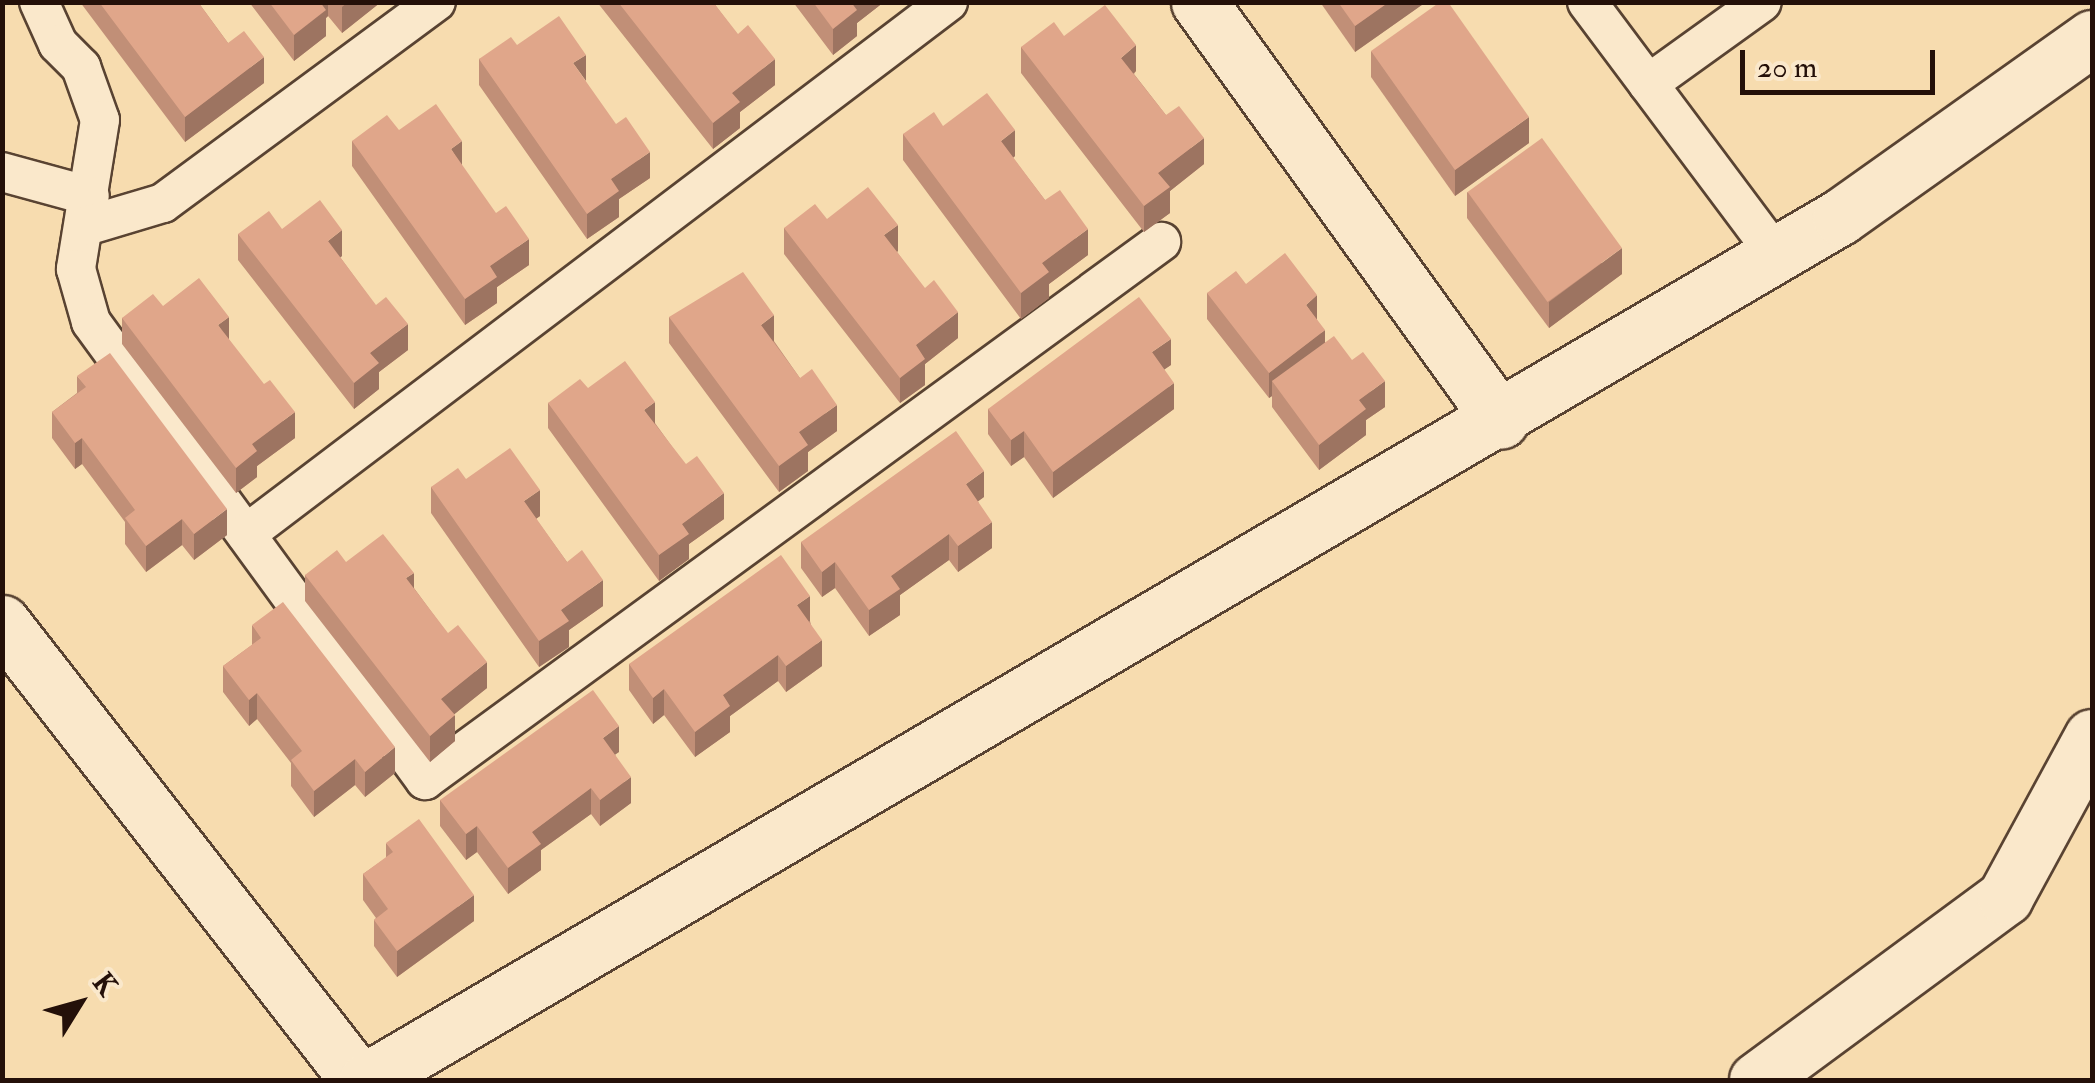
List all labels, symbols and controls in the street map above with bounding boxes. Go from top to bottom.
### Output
scale bar [1745,30,1940,92]
text: 20 m [1757,49,1817,86]
north arrow [30,953,130,1053]
text: K [84,966,124,1003]

